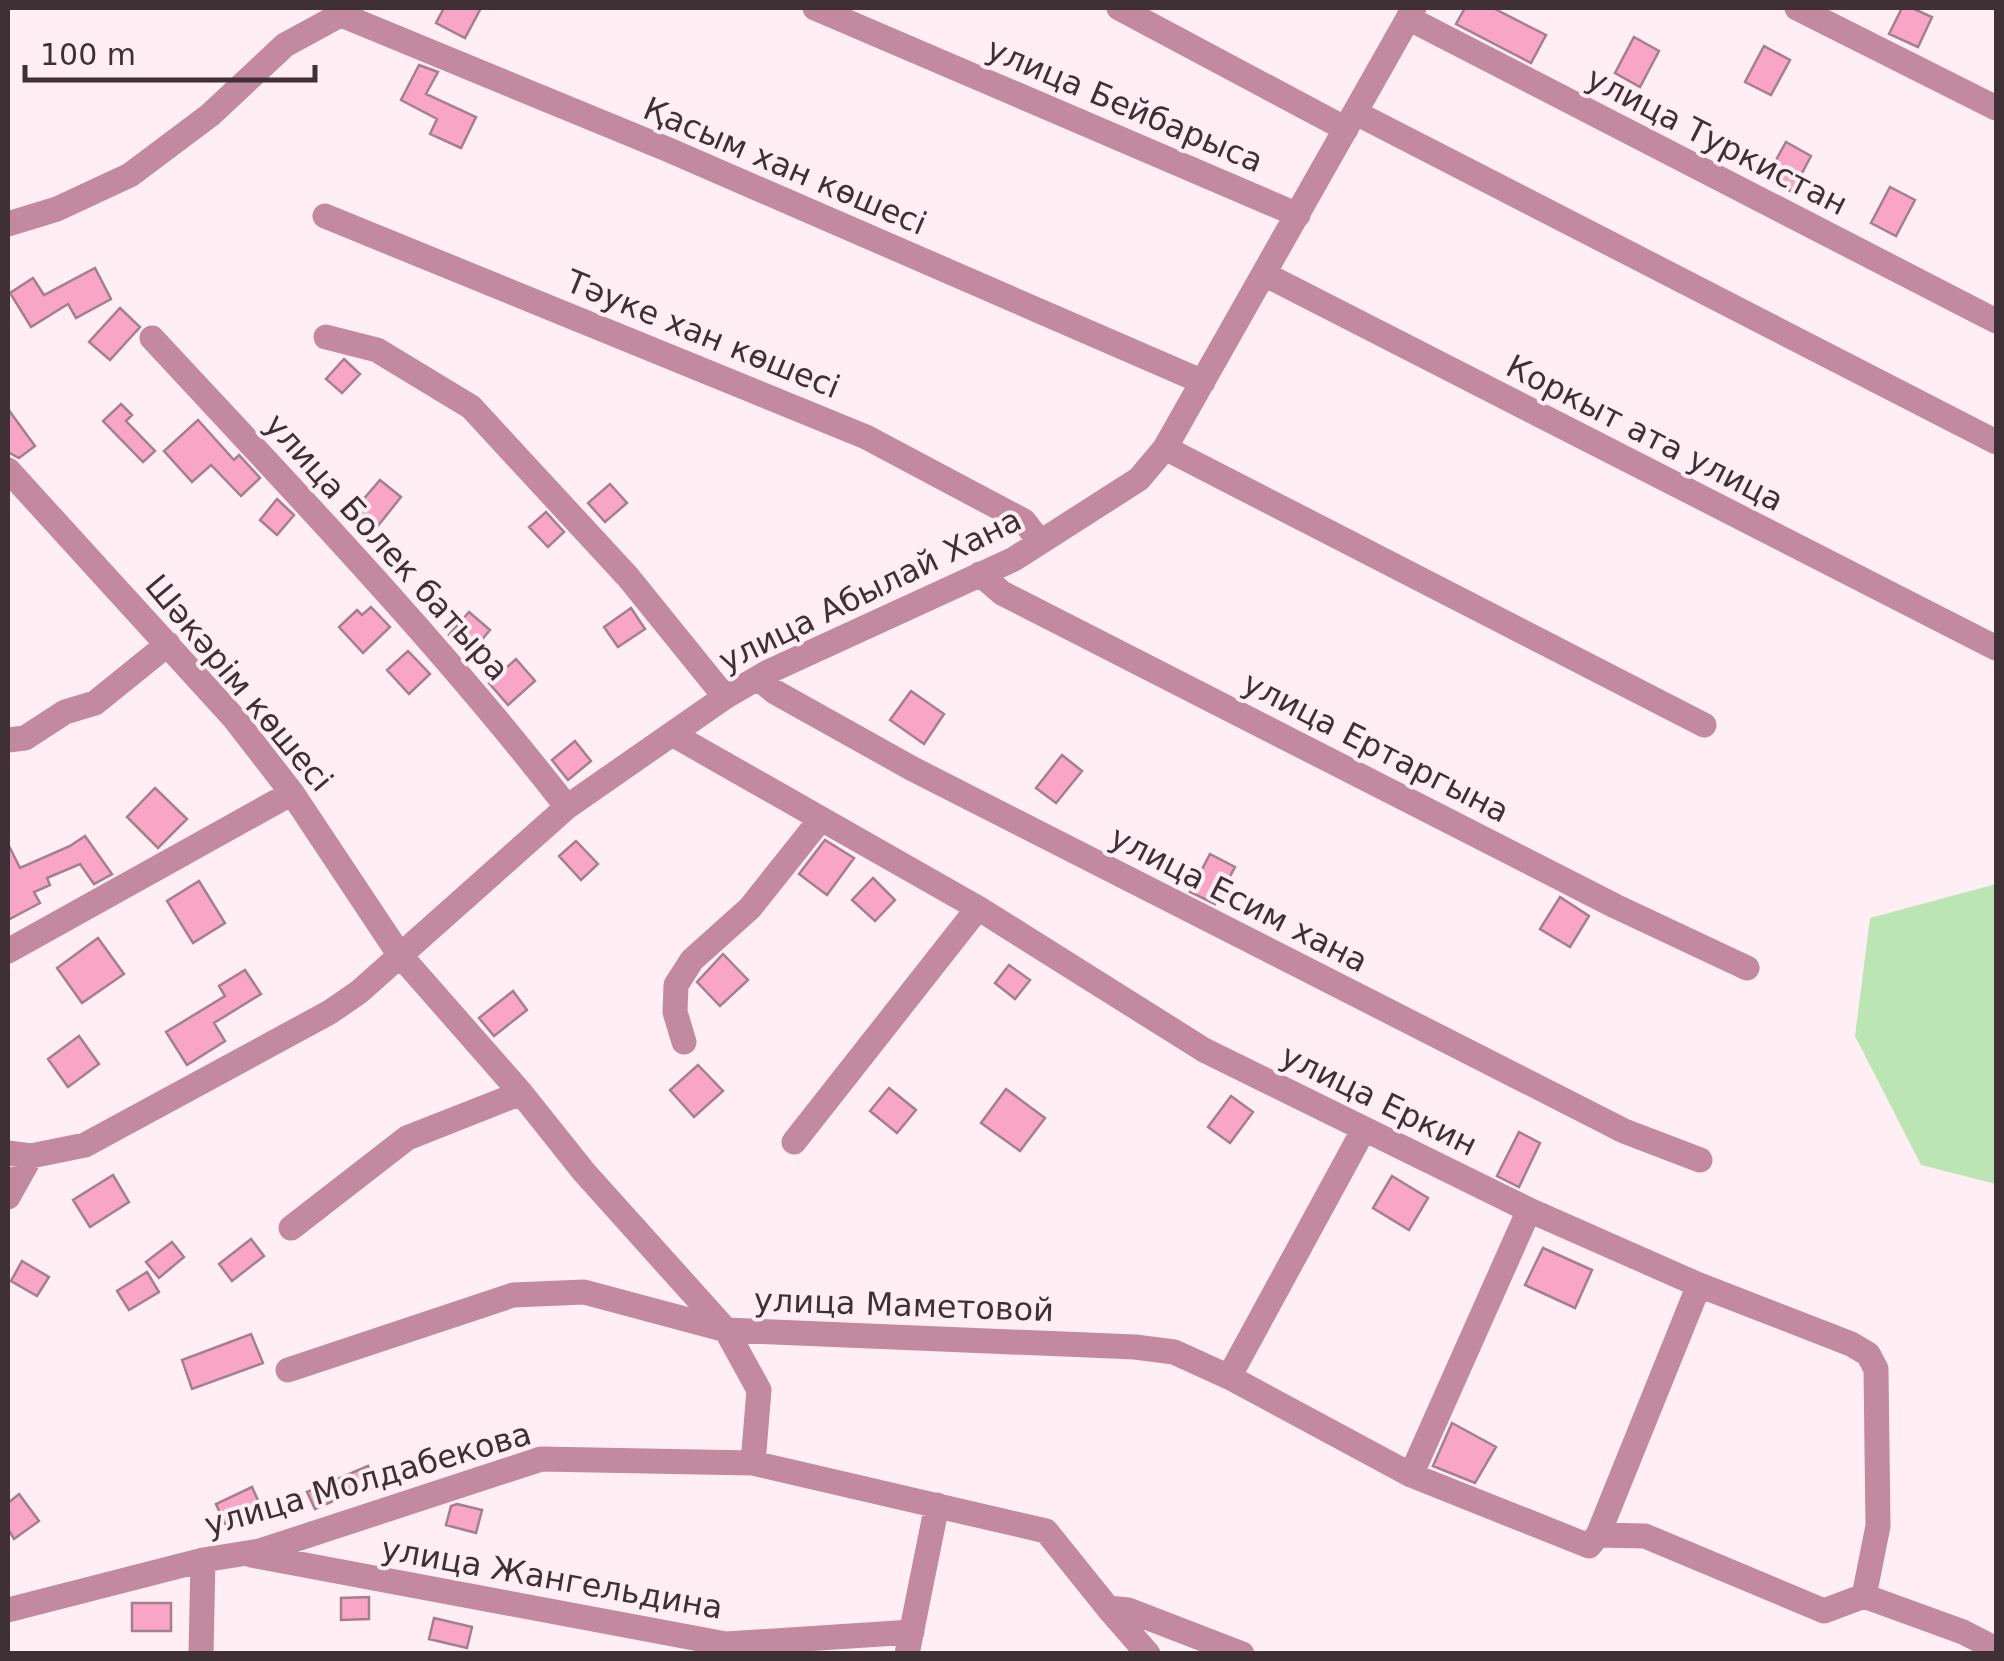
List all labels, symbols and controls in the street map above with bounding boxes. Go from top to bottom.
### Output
scale bar [25,20,315,82]
street label: улица Бейбарыса [981,30,1269,180]
text: 100 m [40,37,136,72]
street label: улица Туркистан [1580,59,1854,223]
street label: Қасым хан көшесі [638,89,932,243]
street label: Тәуке хан көшесі [560,261,845,406]
street label: Коркыт ата улица [1500,347,1790,519]
street label: улица Болек батыра [257,406,517,688]
street label: улица Абылай Хана [713,500,1027,680]
street label: Шәкәрім көшесі [137,567,341,799]
street label: улица Ертаргына [1237,663,1515,831]
street label: улица Есим хана [1104,818,1374,980]
street label: улица Еркин [1275,1036,1483,1164]
street label: улица Маметовой [753,1281,1055,1329]
street label: улица Молдабекова [200,1414,536,1544]
street label: улица Жангельдина [378,1529,726,1627]

